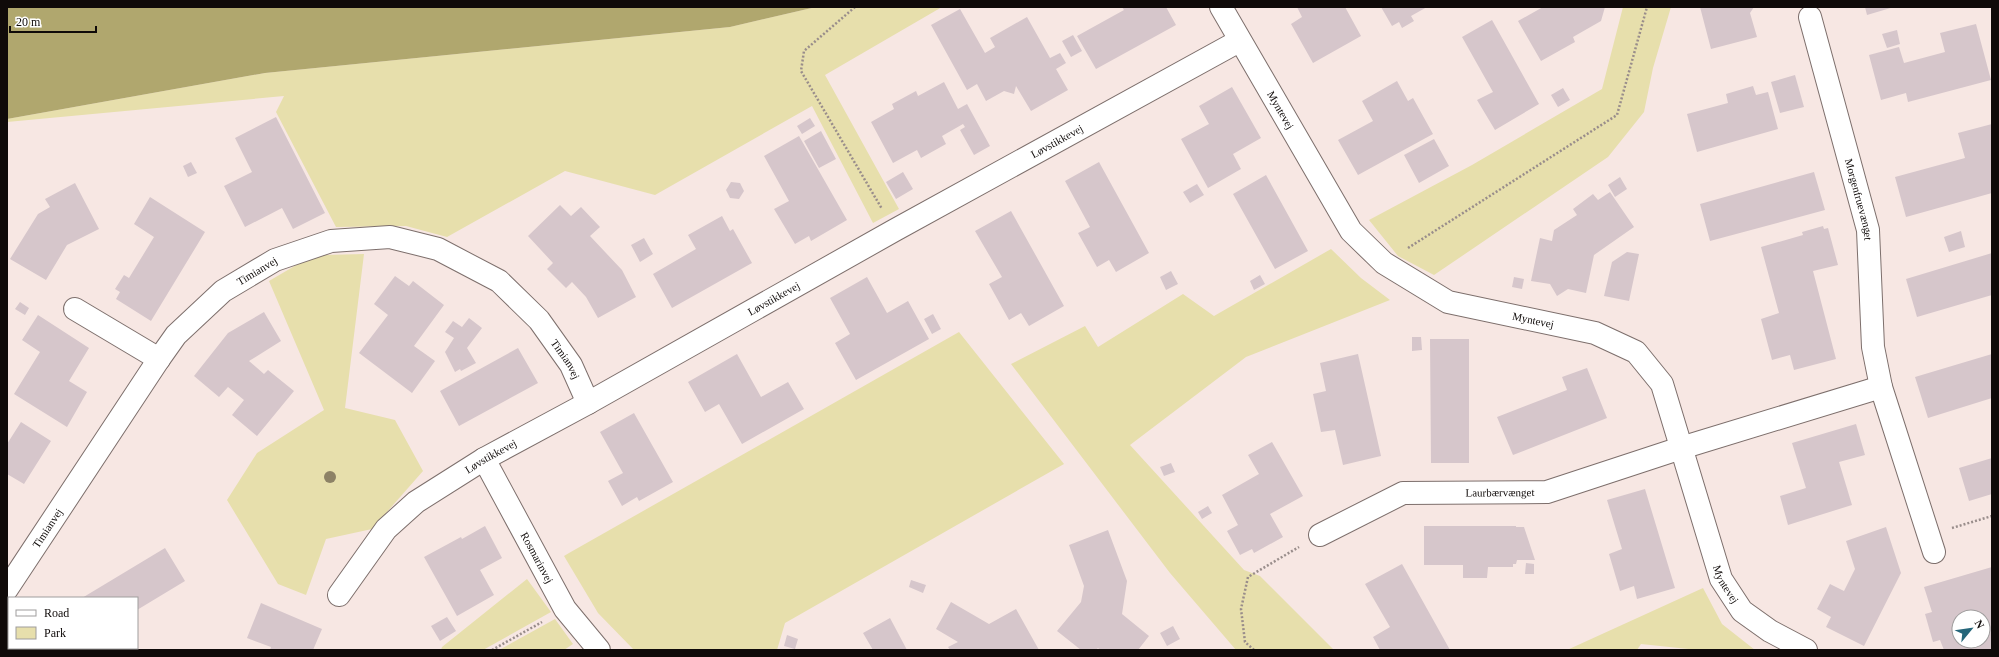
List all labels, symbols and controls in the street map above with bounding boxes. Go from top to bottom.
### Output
scale bar [10,8,96,34]
text: 20 m [16,15,41,29]
street label: Myntevej [1265,89,1297,131]
street label: Løvstikkevej [1029,122,1085,160]
street label: Morgenfruevænget [1843,157,1875,241]
street label: Timianvej [235,254,279,287]
street label: Løvstikkevej [746,279,802,318]
street label: Myntevej [1511,310,1555,330]
street label: Timianvej [549,337,582,381]
street label: Løvstikkevej [463,437,518,476]
street label: Laurbærvænget [1465,486,1535,499]
street label: Timianvej [30,506,65,550]
street label: Rosmarinvej [519,530,556,585]
street label: Myntevej [1711,563,1741,606]
legend [8,597,138,649]
text: Road [44,606,69,620]
north arrow [1951,609,1991,649]
text: N [1973,618,1987,631]
text: Park [44,626,66,640]

